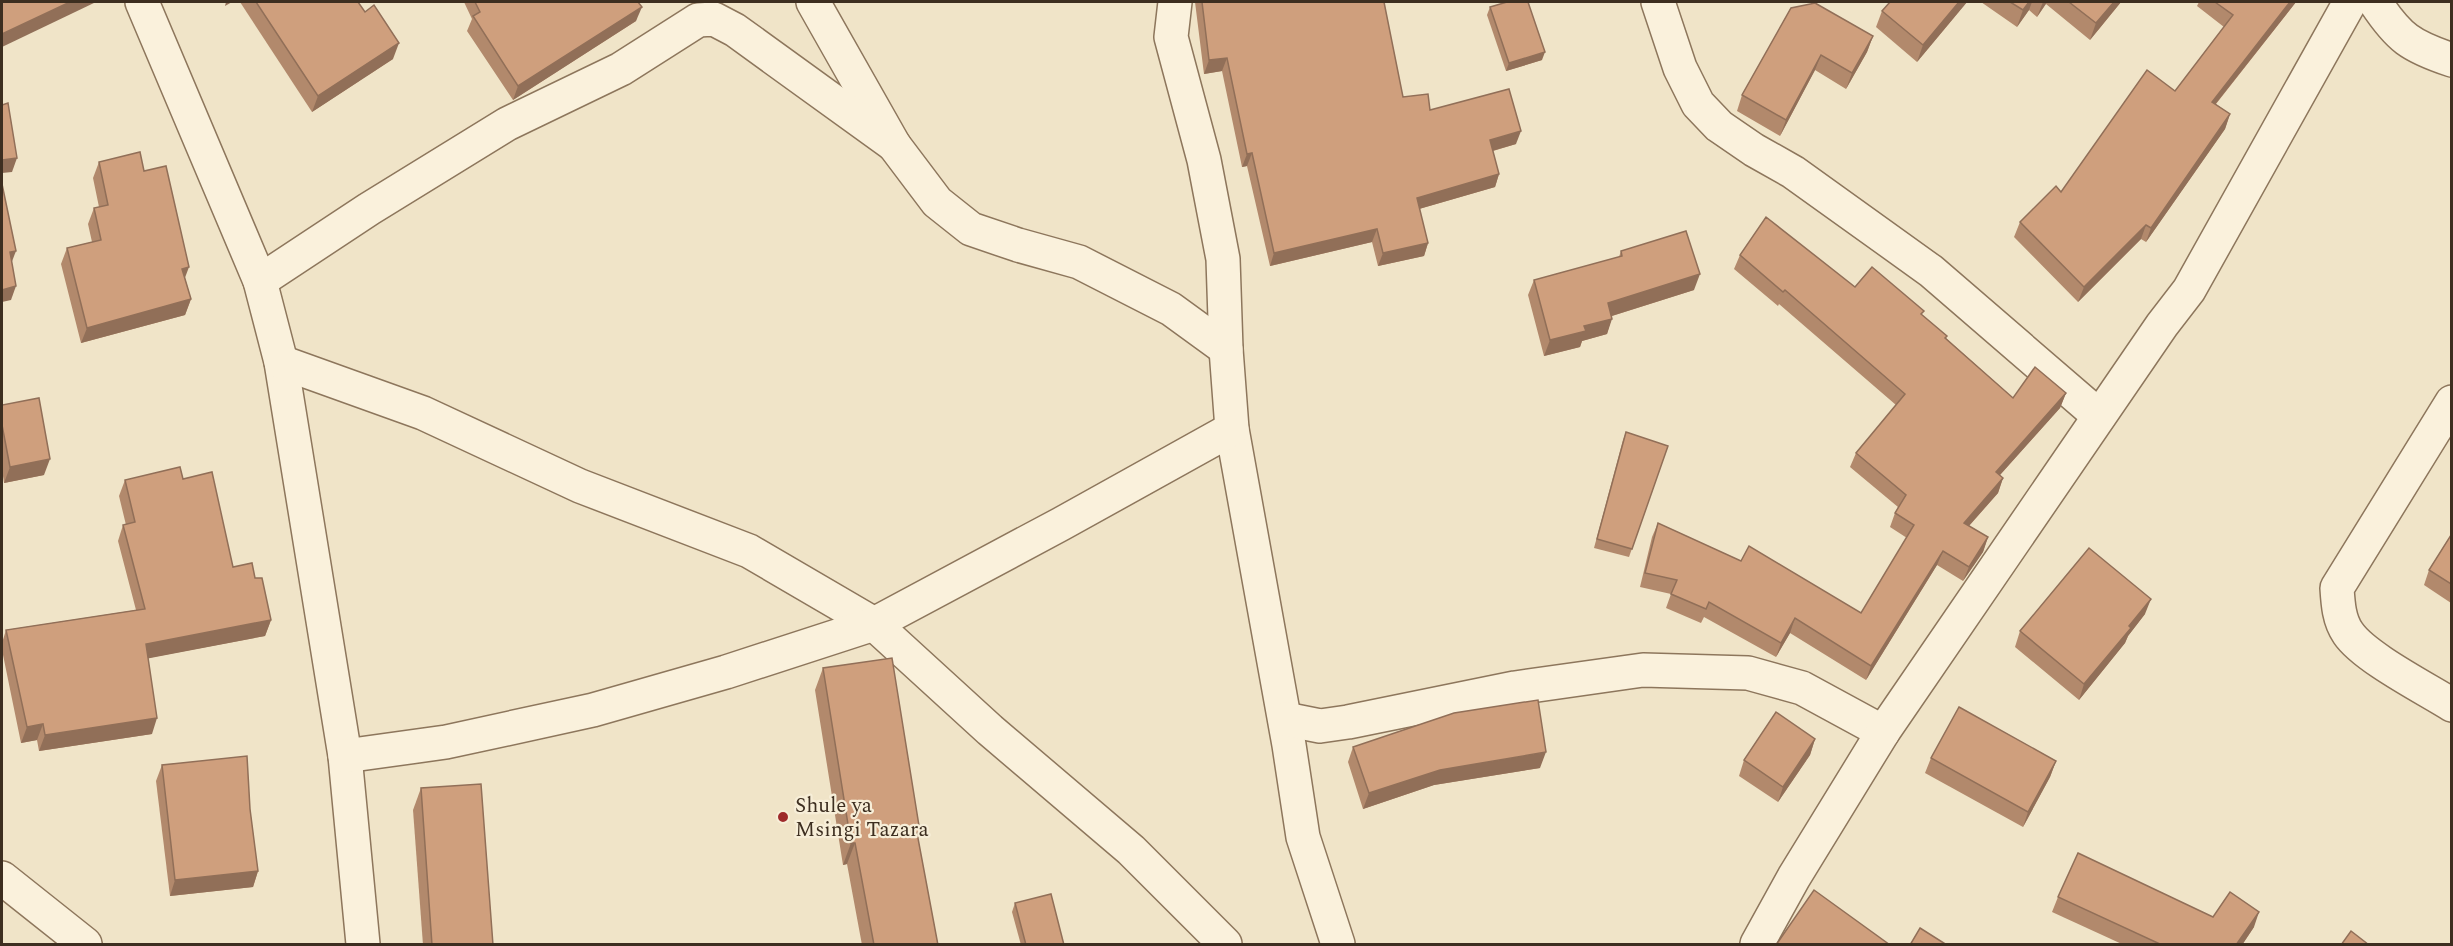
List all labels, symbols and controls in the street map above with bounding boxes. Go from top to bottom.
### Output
place label: Shule ya Msingi Tazara [795,790,930,846]
marker: Shule ya Msingi Tazara [776,810,790,824]

